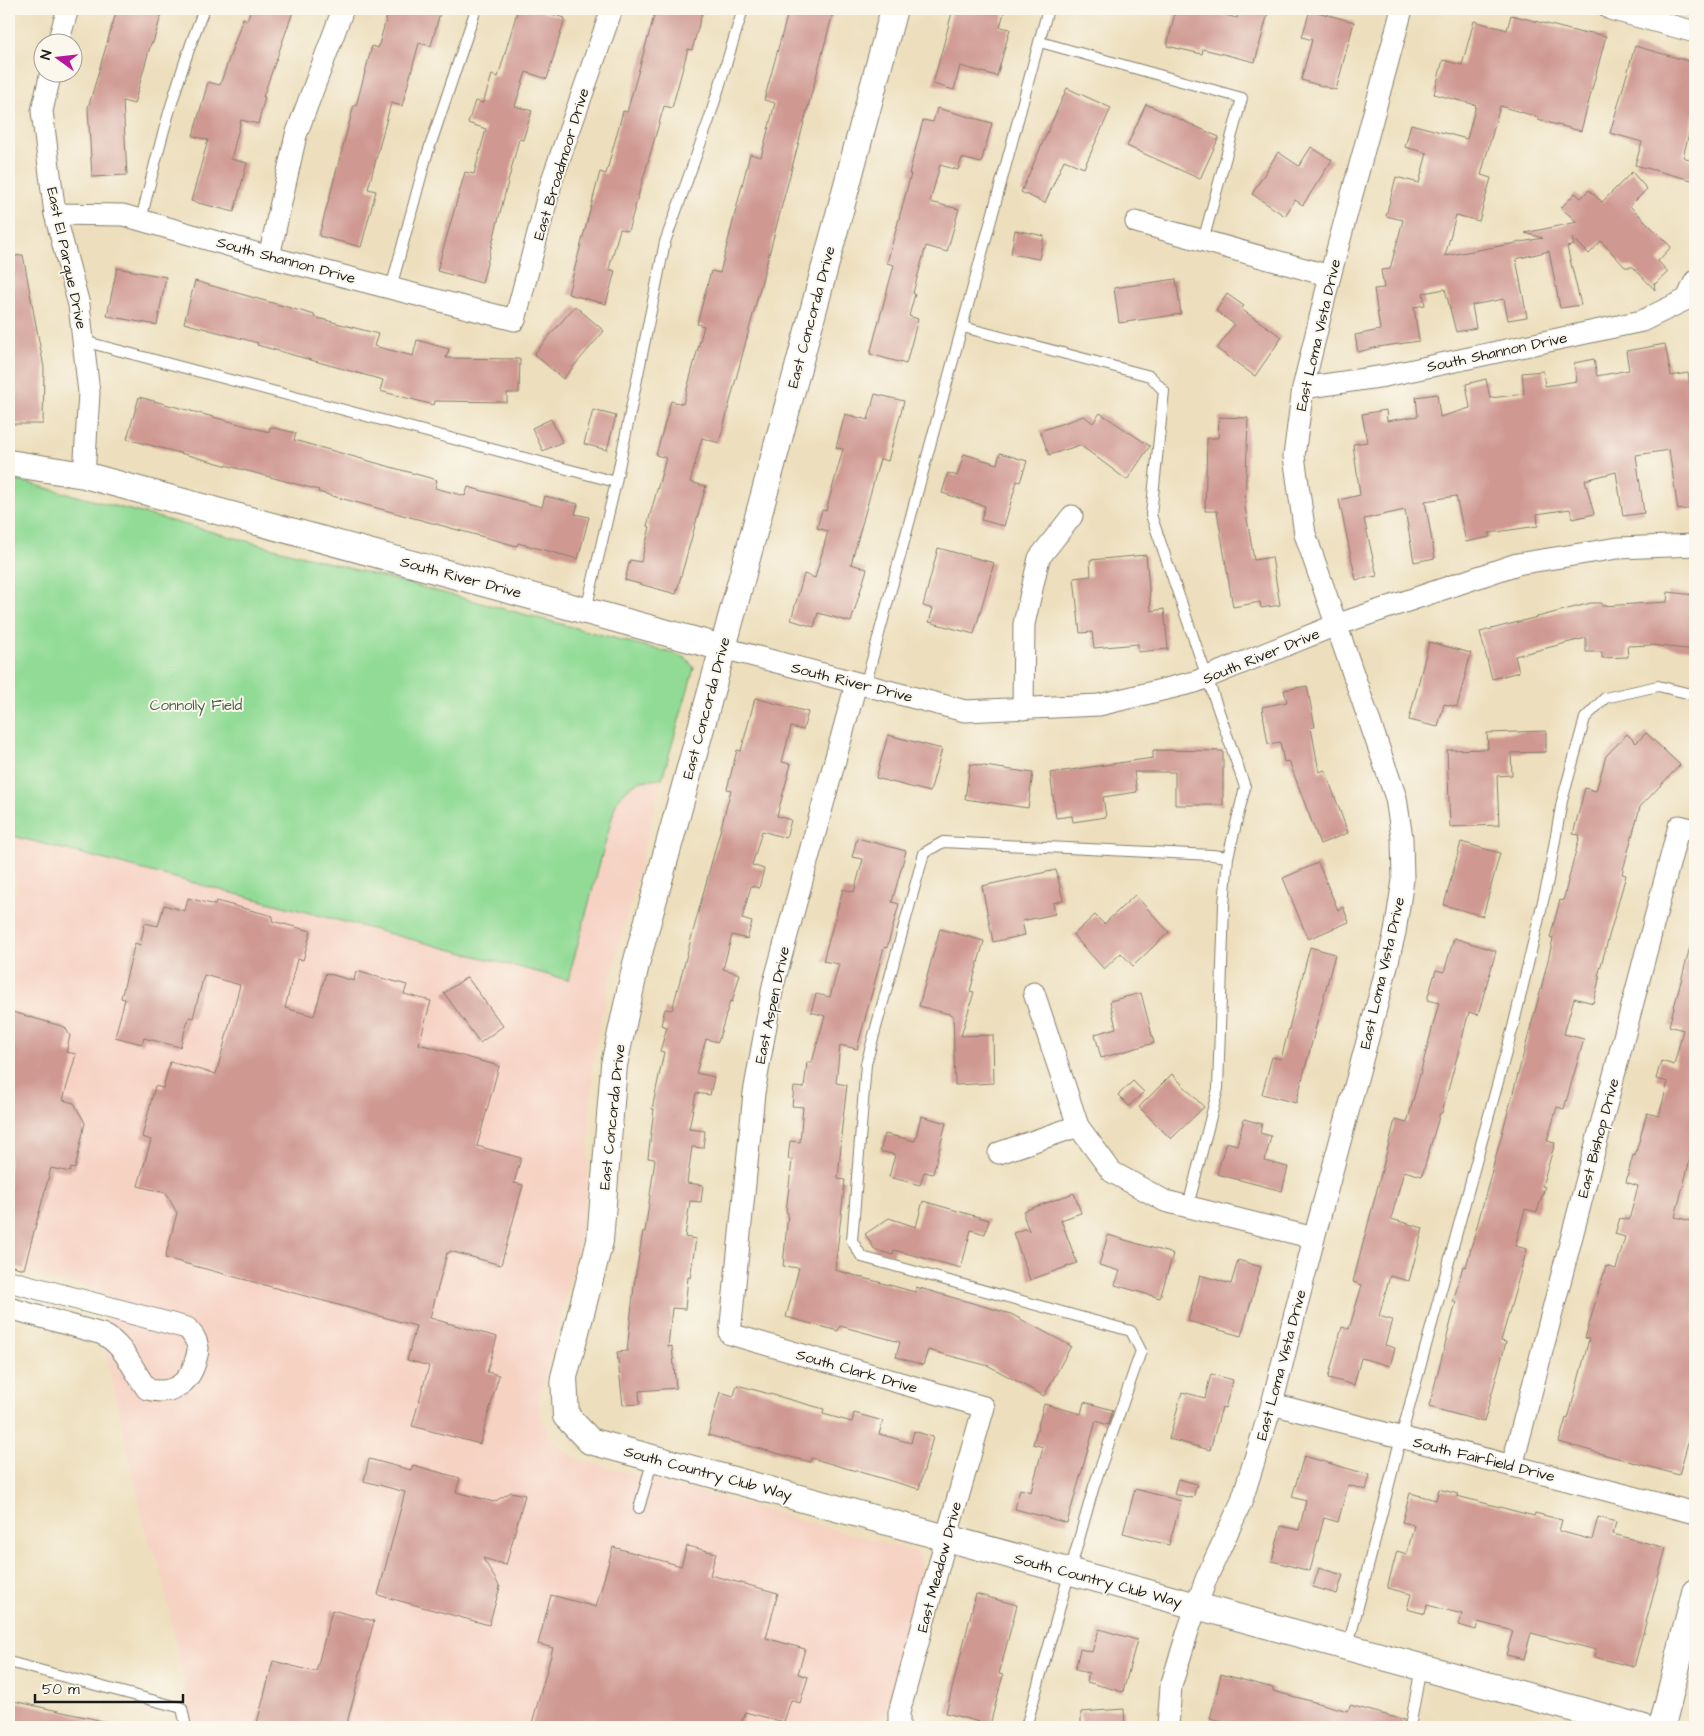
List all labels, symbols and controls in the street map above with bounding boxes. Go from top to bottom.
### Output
north arrow [32,32,82,82]
text: N [36,48,57,62]
street label: East Broadmoor Drive [528,86,595,243]
street label: East El Parque Drive [41,185,92,331]
street label: South Shannon Drive [214,232,358,289]
street label: East Concorda Drive [782,244,841,391]
street label: East Loma Vista Drive [1291,257,1346,413]
street label: South Shannon Drive [1425,327,1569,378]
street label: South River Drive [398,551,524,604]
street label: South River Drive [1200,623,1323,690]
street label: East Concorda Drive [677,635,736,782]
street label: South River Drive [789,657,915,708]
park label: Connolly Field [150,695,242,717]
street label: East Loma Vista Drive [1355,895,1410,1051]
street label: East Aspen Drive [750,945,795,1066]
street label: East Concorda Drive [594,1043,631,1191]
street label: East Bishop Drive [1572,1076,1625,1200]
street label: East Loma Vista Drive [1251,1287,1312,1443]
street label: South Clark Drive [794,1344,920,1399]
street label: South Fairfield Drive [1411,1432,1557,1487]
street label: South Country Club Way [621,1441,794,1507]
street label: East Meadow Drive [912,1499,967,1635]
street label: South Country Club Way [1011,1548,1184,1614]
scale bar [35,1671,182,1703]
text: 50 m [42,1679,80,1700]

